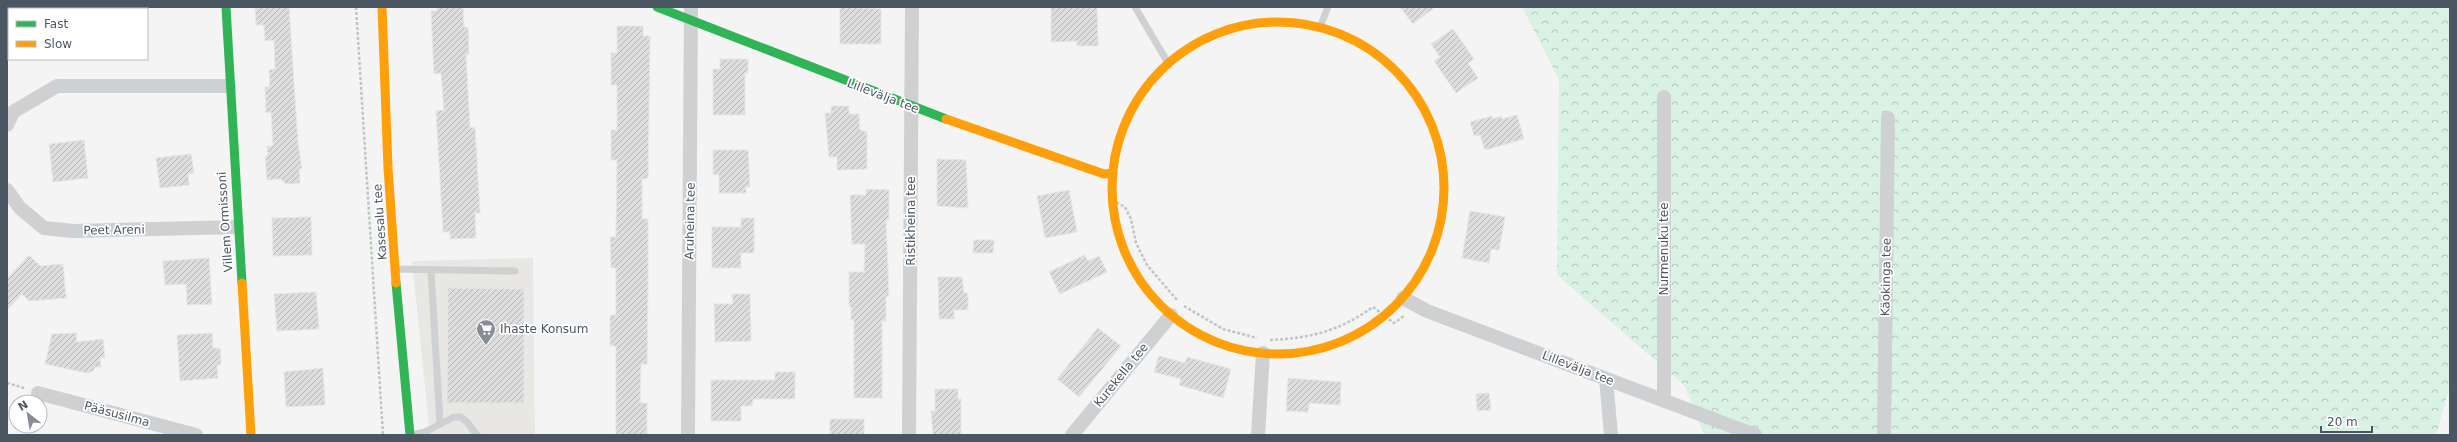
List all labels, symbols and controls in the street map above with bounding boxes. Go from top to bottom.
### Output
legend [8,8,148,60]
text: Fast [44,17,68,31]
text: Slow [44,37,72,51]
street label: Lillevälja tee [845,76,921,116]
street label: Villem Ormissoni [215,171,235,273]
street label: Ristikheina tee [904,176,918,266]
street label: Aruheina tee [682,182,698,260]
street label: Kasesalu tee [370,183,390,261]
street label: Nurmenuku tee [1657,202,1671,296]
street label: Peet Areni [83,222,145,238]
street label: Käokinga tee [1878,238,1894,316]
supermarket icon: Ihaste Konsum [475,318,497,346]
place label: Ihaste Konsum [500,322,588,336]
street label: Kurekella tee [1091,340,1151,410]
street label: Lillevälja tee [1540,348,1616,388]
north arrow [8,394,48,434]
text: N [16,398,30,414]
street label: Pääsusilma [83,399,151,429]
scale bar [2321,408,2372,434]
text: 20 m [2327,415,2358,429]

